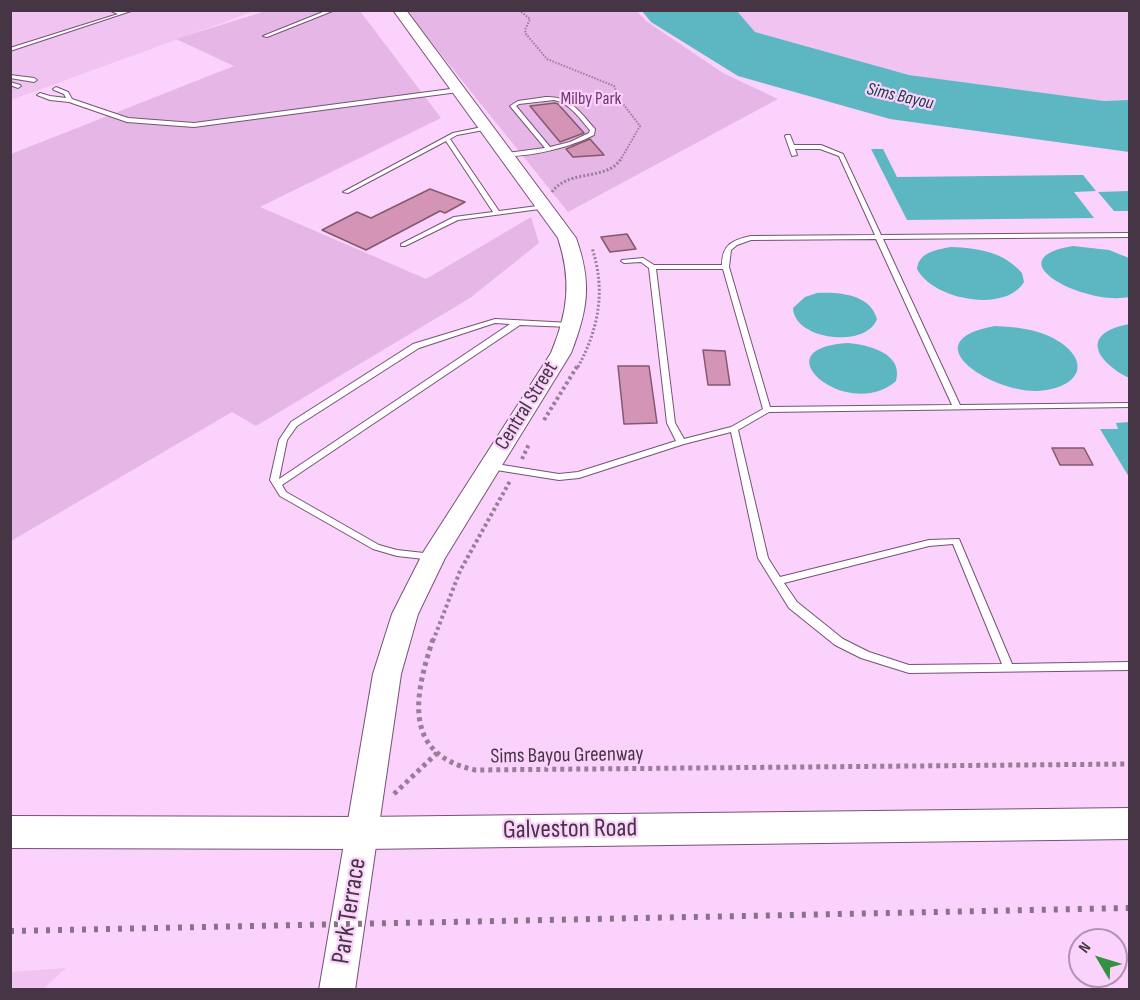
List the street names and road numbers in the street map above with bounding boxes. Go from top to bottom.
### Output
street label: Central Street [490,357,564,455]
street label: Sims Bayou Greenway [490,742,644,770]
street label: Galveston Road [503,813,637,847]
street label: Park Terrace [326,856,374,966]

